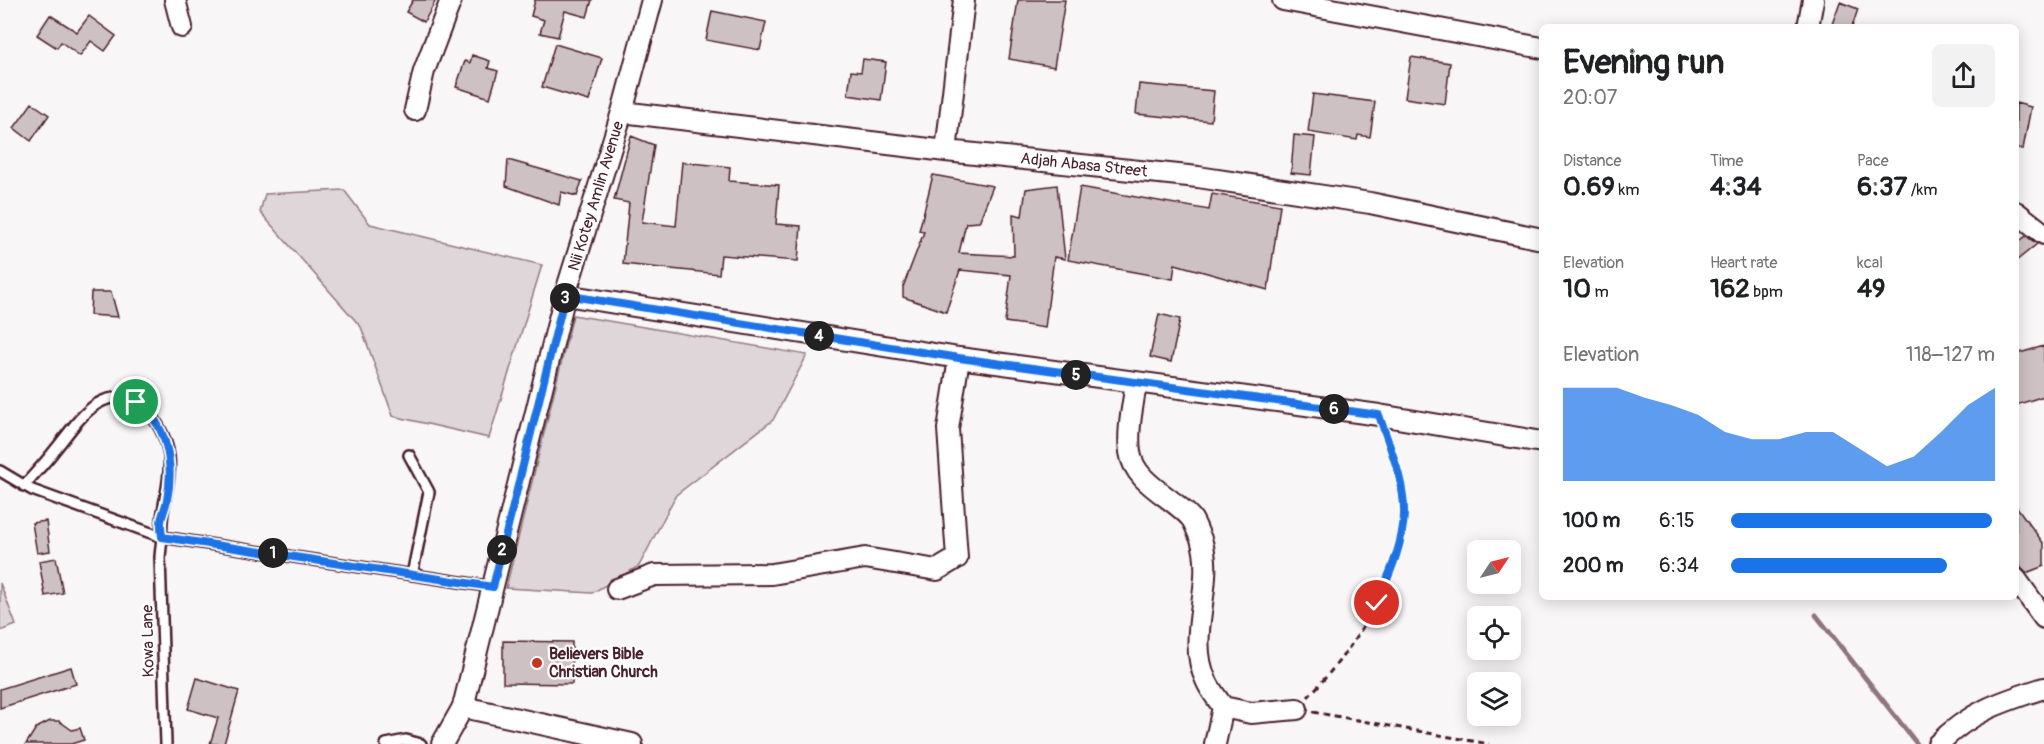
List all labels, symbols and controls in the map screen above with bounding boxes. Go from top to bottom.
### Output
text: Evening run [1563,42,1724,83]
button: share [1932,44,1995,107]
text: 20:07 [1563,85,1617,110]
street label: Nii Kotey Amlin Avenue [564,119,628,273]
street label: Adjah Abasa Street [1020,148,1149,182]
text: Distance [1563,151,1622,171]
text: Time [1710,151,1743,171]
text: Pace [1857,151,1889,171]
text: 0.69 [1563,171,1615,203]
text: 4:34 [1710,171,1762,203]
text: 6:37 [1857,171,1907,203]
text: km [1615,180,1639,200]
text: /km [1907,180,1937,200]
text: Elevation [1563,253,1624,273]
text: Heart rate [1710,253,1777,273]
text: kcal [1857,253,1883,273]
text: 10 [1563,273,1591,305]
text: 162 [1710,273,1750,305]
text: 49 [1857,273,1885,305]
text: m [1591,282,1609,302]
text: bpm [1750,282,1783,302]
pin: 3 [550,283,580,313]
text: 3 [561,288,569,308]
pin: 4 [804,321,834,351]
text: 4 [814,326,824,346]
text: Elevation [1563,342,1639,367]
text: 118–127 m [1906,342,1995,367]
pin: 5 [1061,360,1091,390]
text: 5 [1072,365,1080,385]
pin [110,376,161,427]
icon: arrive [119,385,152,418]
pin: 6 [1319,394,1349,424]
text: 6 [1329,399,1339,419]
text: 100 m [1563,508,1620,533]
text: 6:15 [1659,508,1695,533]
pin: 2 [487,535,517,565]
pin: 1 [258,538,288,568]
text: 2 [498,540,506,560]
north arrow [1467,540,1521,594]
map controls [1467,540,1521,726]
text: 1 [270,543,276,563]
text: 200 m [1563,553,1624,578]
text: 6:34 [1659,553,1699,578]
pin [1351,577,1402,628]
icon: check [1360,586,1393,619]
street label: Kowa Lane [137,604,159,678]
button: locate [1467,606,1521,660]
place label: Believers Bible Christian Church [549,644,658,682]
marker: Believers Bible Christian Church [530,656,544,670]
button: layers [1467,672,1521,726]

